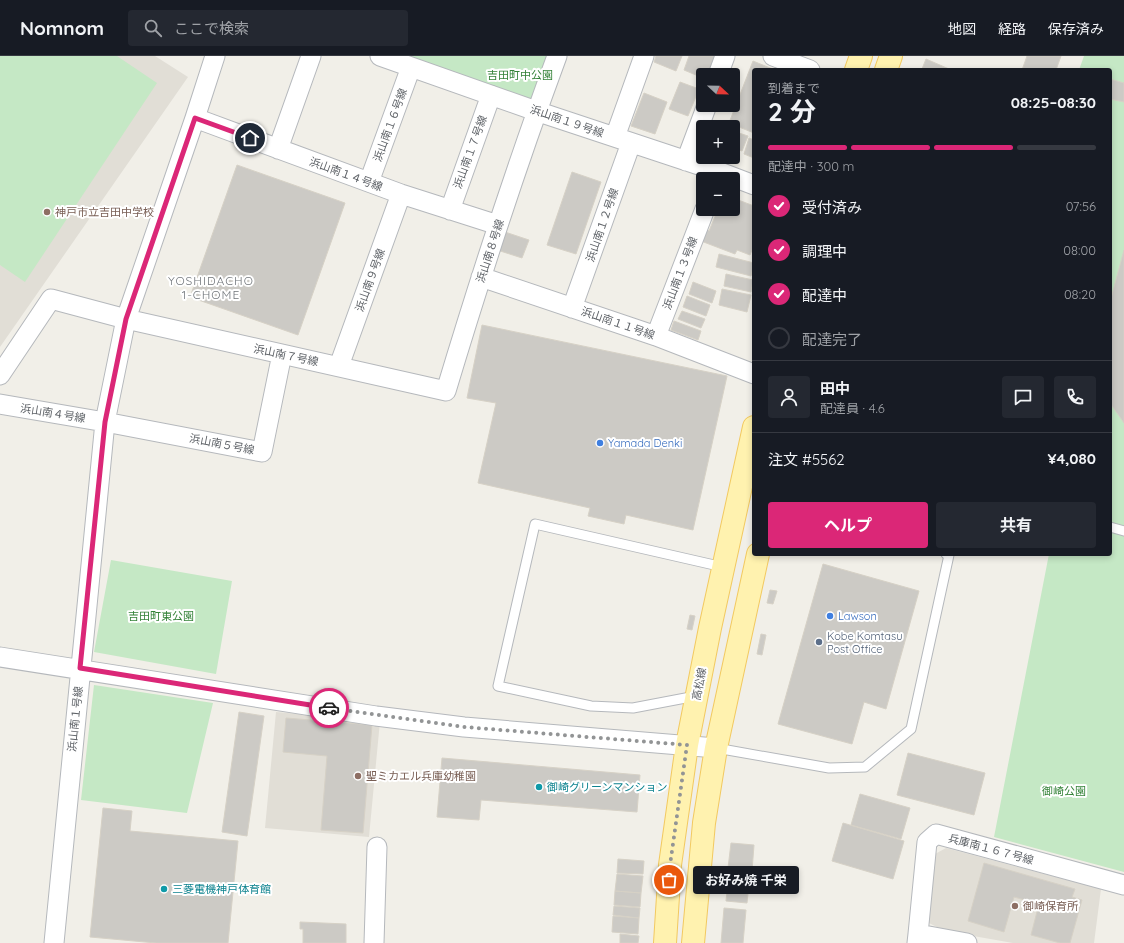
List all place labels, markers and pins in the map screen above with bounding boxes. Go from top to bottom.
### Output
pin [233,121,267,155]
place label: 神戸市立吉田中学校 [55,205,154,219]
marker: 神戸市立吉田中学校 [42,207,52,217]
place label: Yamada Denki [608,436,682,450]
marker: Yamada Denki [595,438,605,448]
place label: Lawson [838,609,877,623]
marker: Lawson [825,611,835,621]
place label: Kobe Komtasu Post Office [827,629,902,656]
marker: Kobe Komtasu Post Office [814,637,824,647]
place label: 聖ミカエル兵庫幼稚園 [366,769,476,783]
marker: 聖ミカエル兵庫幼稚園 [353,771,363,781]
place label: 御崎グリーンマンション [546,780,667,794]
marker: 御崎グリーンマンション [534,782,544,792]
pin [652,863,686,897]
callout: お好み焼 千栄 [693,866,799,894]
place label: 三菱電機神戸体育館 [172,882,271,896]
marker: 三菱電機神戸体育館 [159,884,169,894]
place label: 御崎保育所 [1022,899,1079,913]
marker: 御崎保育所 [1010,901,1020,911]

